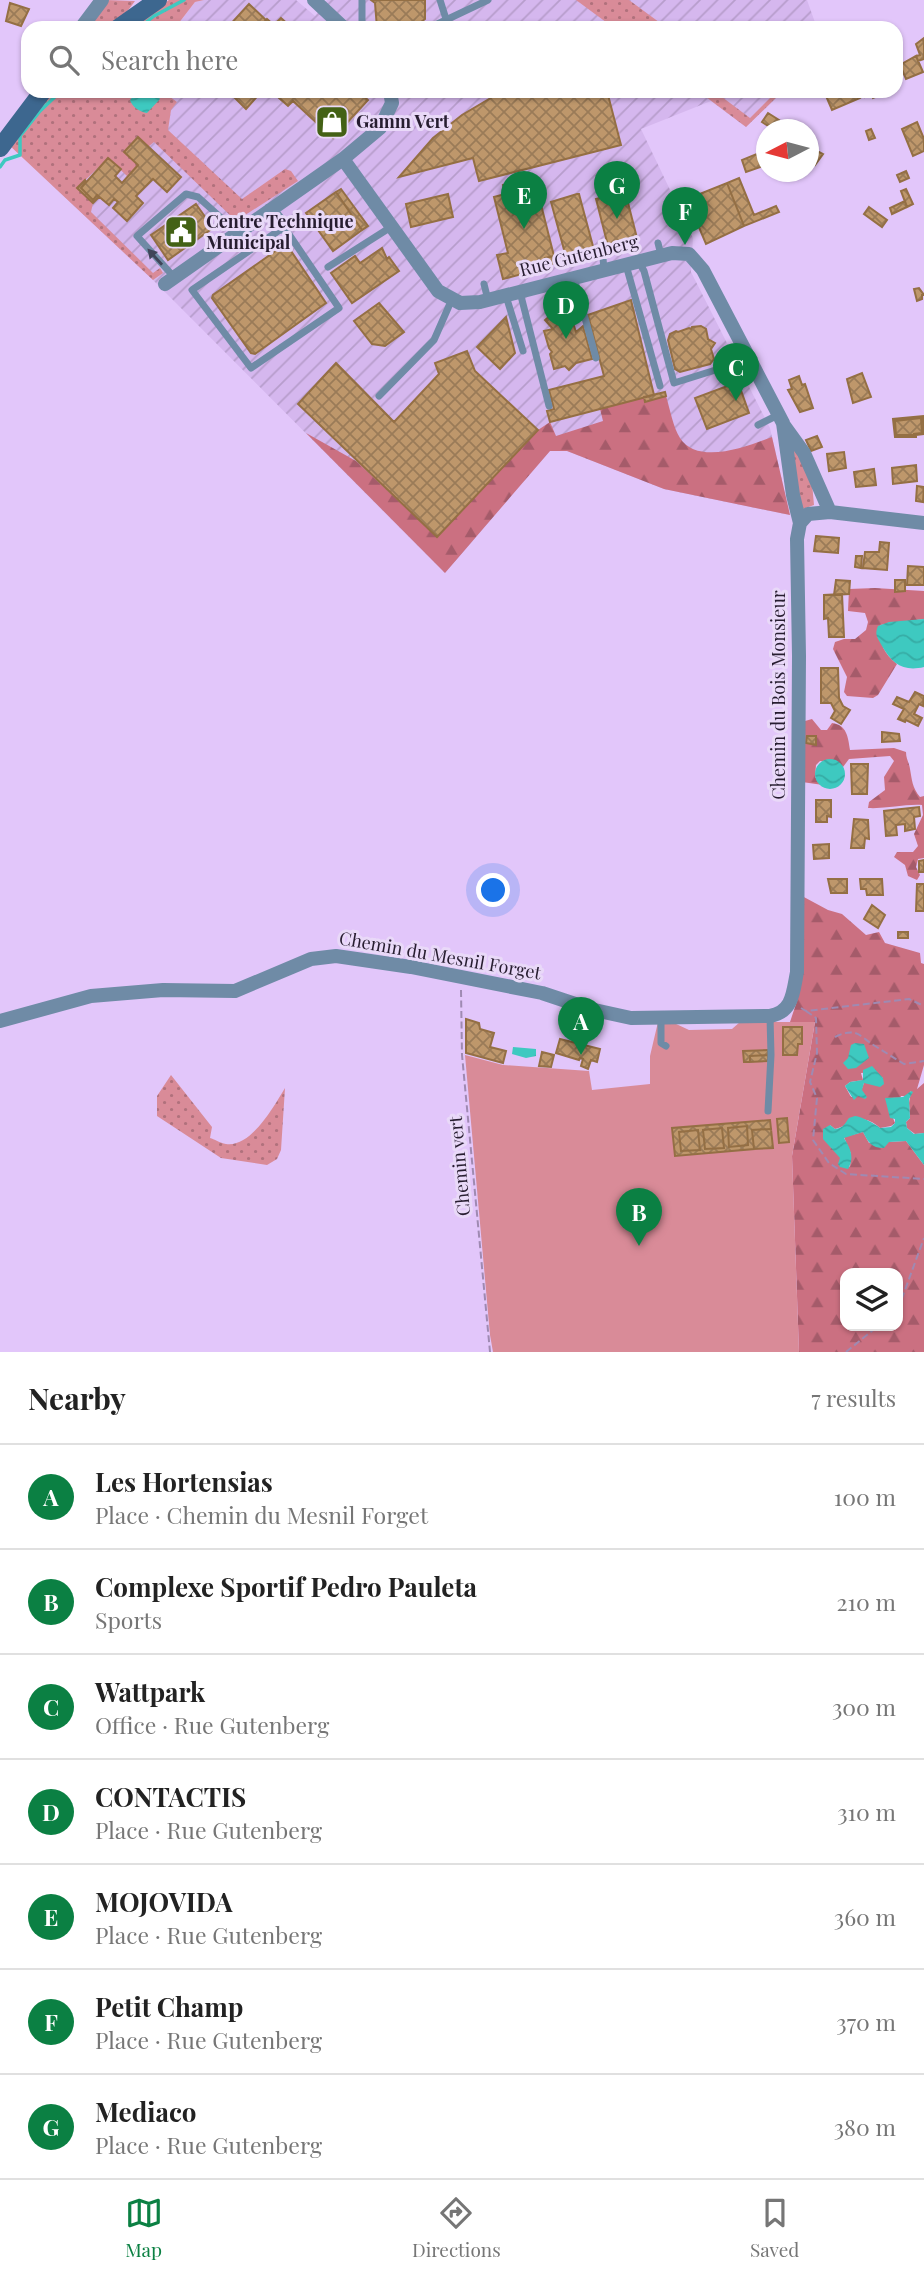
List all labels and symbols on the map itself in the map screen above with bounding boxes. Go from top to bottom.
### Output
shop icon: Gamm Vert [313,103,351,141]
place label: Gamm Vert [356,109,450,133]
north arrow [756,119,819,182]
pin: G [594,161,640,219]
pin: E [501,171,547,229]
pin: F [662,187,708,245]
place label: Centre Technique Municipal [206,209,354,254]
public building icon: Centre Technique Municipal [162,213,200,251]
street label: Rue Gutenberg [517,229,641,281]
one-way arrow [148,248,163,265]
pin: D [543,281,589,339]
pin: C [713,343,759,401]
street label: Chemin du Bois Monsieur [766,590,790,800]
your location [476,873,510,907]
street label: Chemin du Mesnil Forget [337,925,544,985]
pin: A [558,997,604,1055]
street label: Chemin vert [443,1115,475,1217]
pin: B [616,1188,662,1246]

